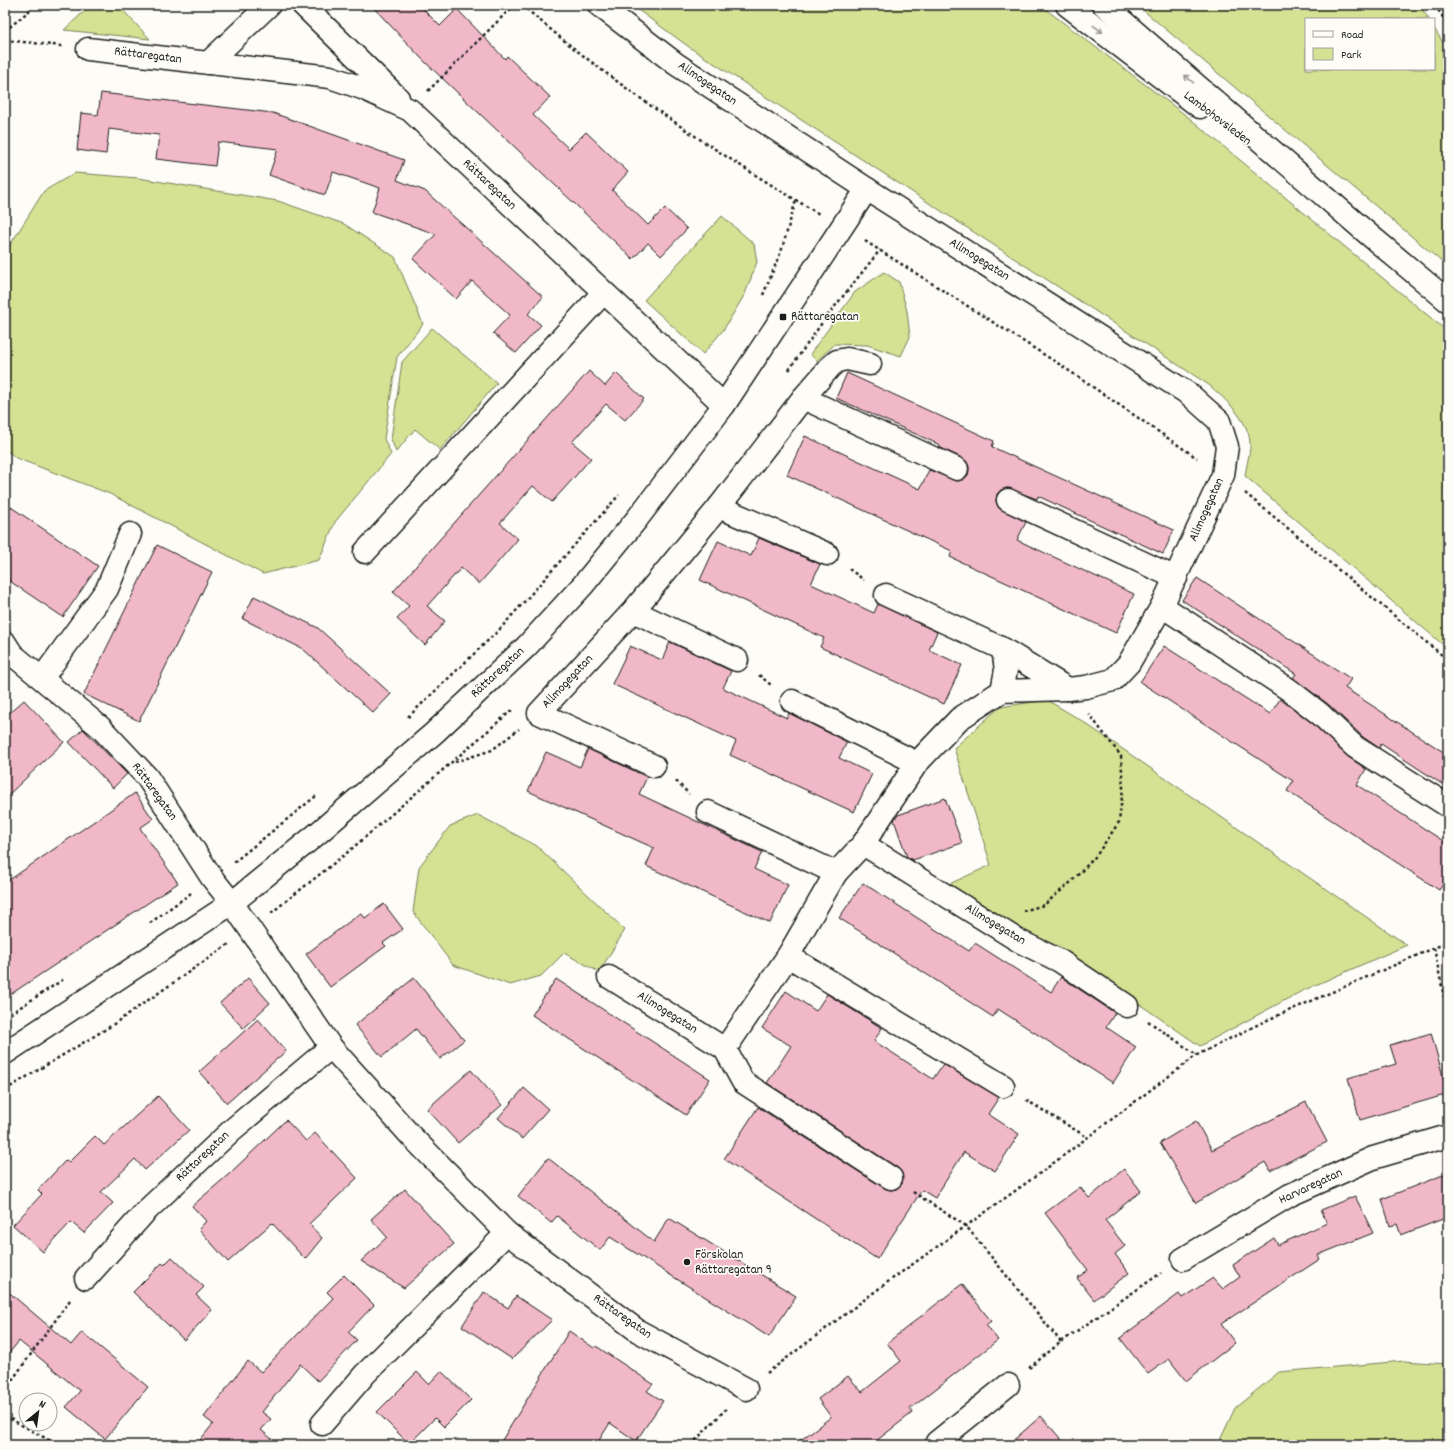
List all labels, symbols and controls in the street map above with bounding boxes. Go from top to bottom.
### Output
legend [1305,18,1435,70]
one-way arrow [1092,24,1103,33]
text: Road [1341,27,1363,44]
street label: Rättaregatan [113,42,183,70]
text: Park [1341,47,1362,64]
street label: Allmogegatan [673,57,741,111]
one-way arrow [1184,75,1195,84]
street label: Lambohovsleden [1179,87,1255,151]
street label: Rättaregatan [458,155,520,215]
street label: Allmogegatan [945,234,1013,286]
place label: Rättaregatan [791,308,859,327]
marker: Rättaregatan [778,312,788,322]
street label: Allmogegatan [1184,475,1230,545]
street label: Rättaregatan [467,643,529,703]
street label: Allmogegatan [538,651,598,713]
street label: Rättaregatan [126,759,182,825]
street label: Allmogegatan [961,899,1029,951]
street label: Allmogegatan [633,987,701,1039]
street label: Rättaregatan [172,1127,234,1187]
street label: Harvaregatan [1276,1164,1346,1210]
place label: Förskolan Rättaregatan 9 [695,1246,772,1280]
marker: Förskolan Rättaregatan 9 [682,1257,692,1267]
street label: Rättaregatan [589,1290,655,1344]
north arrow [18,1392,58,1432]
text: N [36,1397,49,1414]

